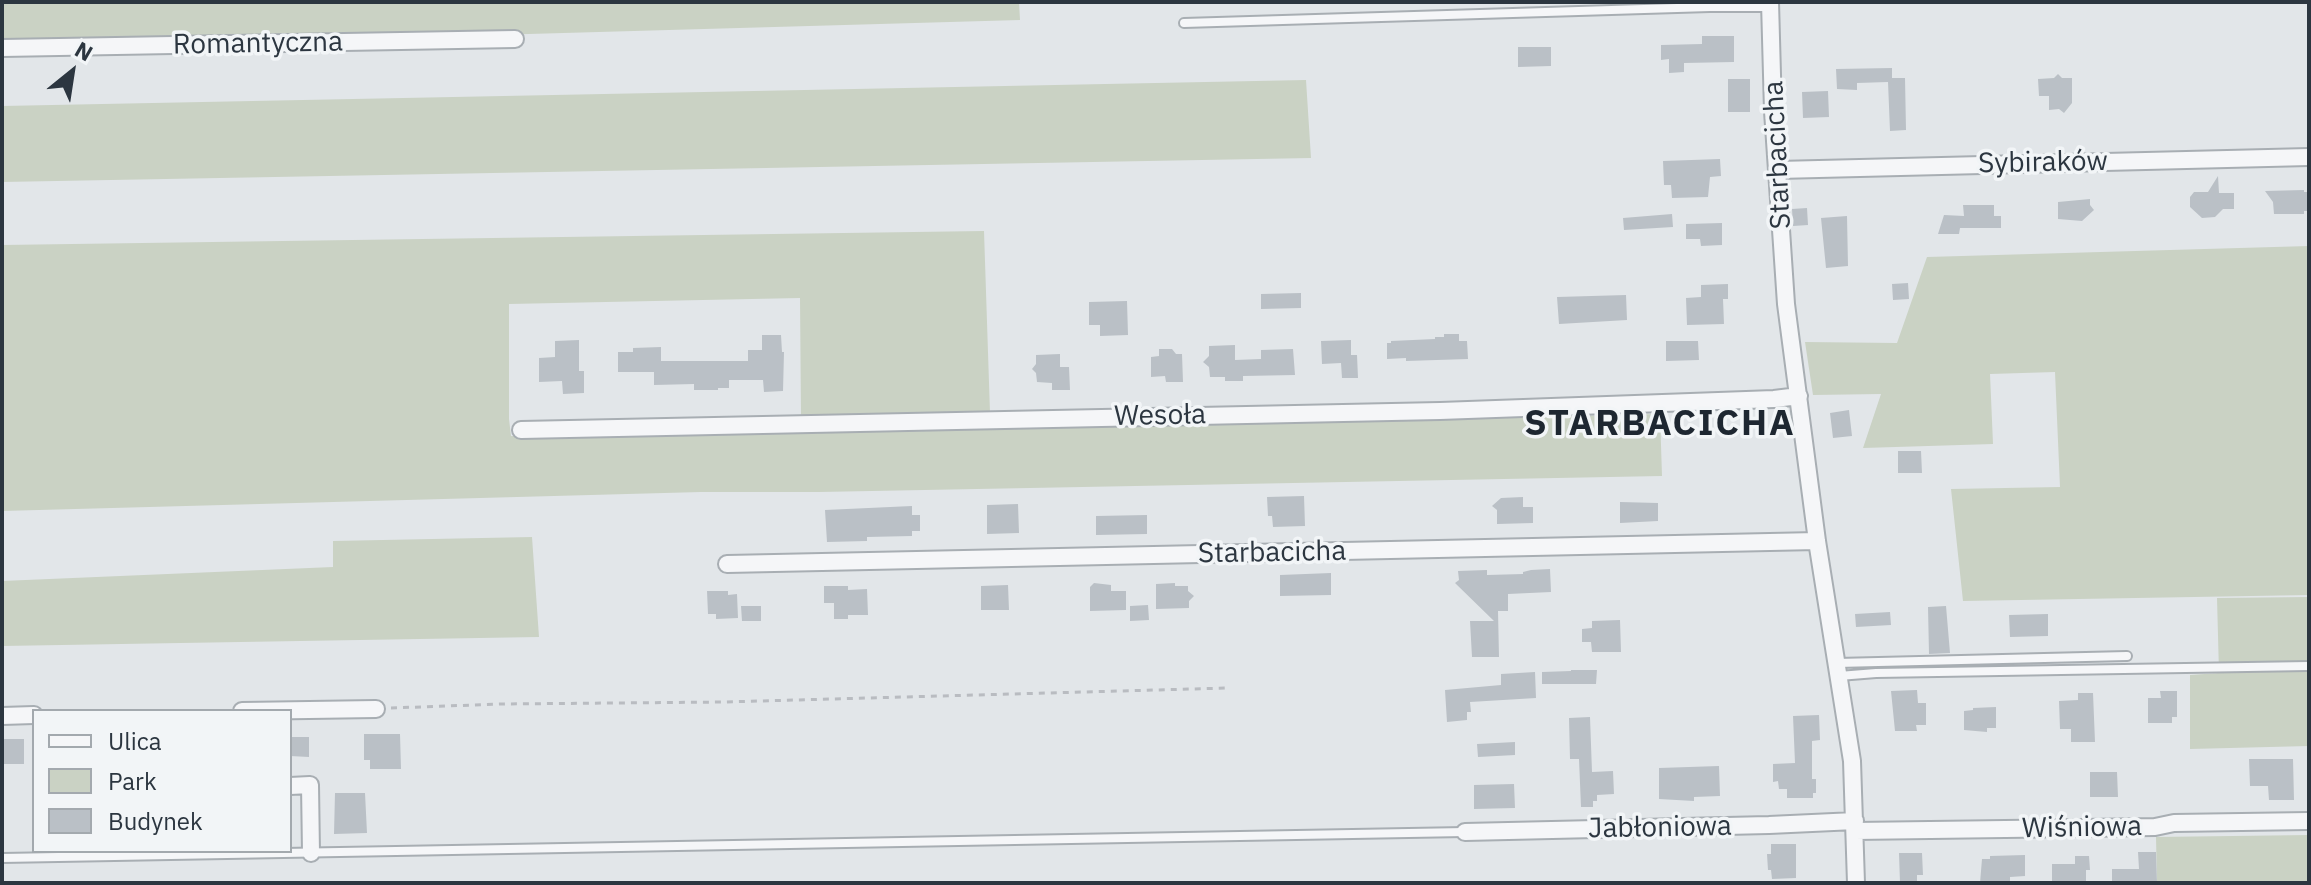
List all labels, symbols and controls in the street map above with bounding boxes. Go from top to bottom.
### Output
street label: Romantyczna [173,26,343,62]
north arrow [32,32,112,112]
text: N [70,34,98,67]
street label: Starbacicha [1757,80,1799,230]
street label: Sybiraków [1978,145,2108,181]
street label: Wesoła [1114,398,1206,434]
district label: STARBACICHA [1524,403,1796,447]
street label: Starbacicha [1197,535,1347,571]
legend [32,709,292,853]
text: Ulica [108,725,162,757]
text: Park [108,765,157,797]
text: Budynek [108,805,203,837]
street label: Jabłoniowa [1588,810,1732,846]
street label: Wiśniowa [2022,810,2142,846]

